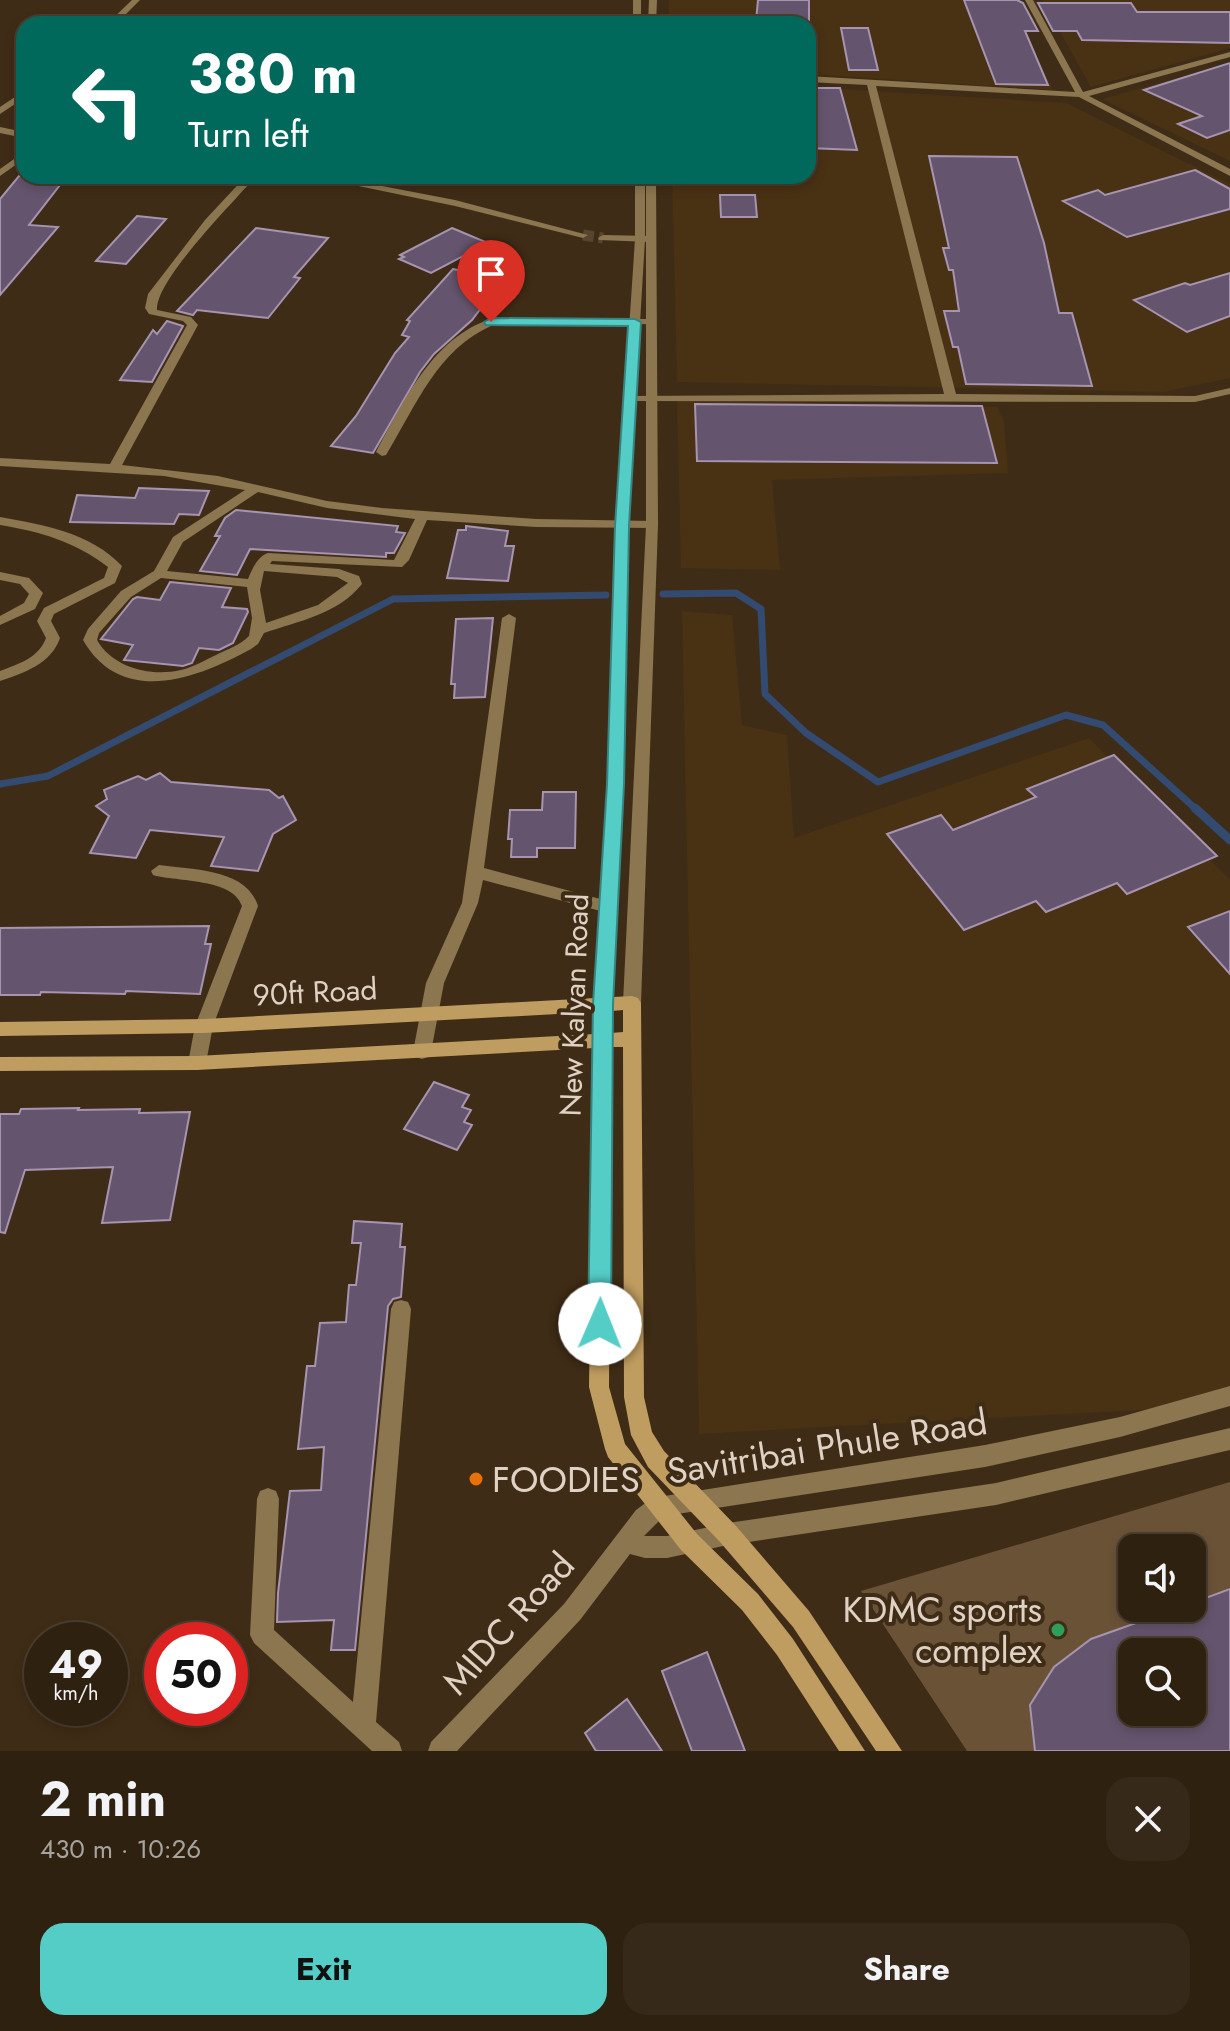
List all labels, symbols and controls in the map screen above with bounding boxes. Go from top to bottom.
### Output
text: 380 m [188,33,358,114]
icon: left [56,48,160,152]
text: Turn left [188,108,309,160]
pin [457,240,525,322]
icon: arrive [469,252,513,296]
street label: New Kalyan Road [549,893,599,1117]
street label: 90ft Road [252,967,378,1017]
position arrow [558,1282,642,1366]
street label: Savitribai Phule Road [663,1395,991,1497]
place label: FOODIES [492,1453,640,1505]
marker: FOODIES [467,1470,485,1488]
map controls [1118,1534,1206,1726]
button: sound [1118,1534,1206,1622]
street label: MIDC Road [430,1540,586,1706]
place label: KDMC sports complex [842,1583,1043,1676]
marker: KDMC sports complex [1049,1621,1067,1639]
speed limit sign: 50 [144,1622,248,1726]
text: 49 [49,1635,103,1693]
button: search [1118,1638,1206,1726]
text: km/h [53,1679,99,1708]
text: 2 min [40,1765,166,1834]
button: close [1106,1777,1190,1861]
text: 430 m · 10:26 [40,1830,201,1868]
button: Exit [40,1923,607,2015]
button: Share [623,1923,1190,2015]

